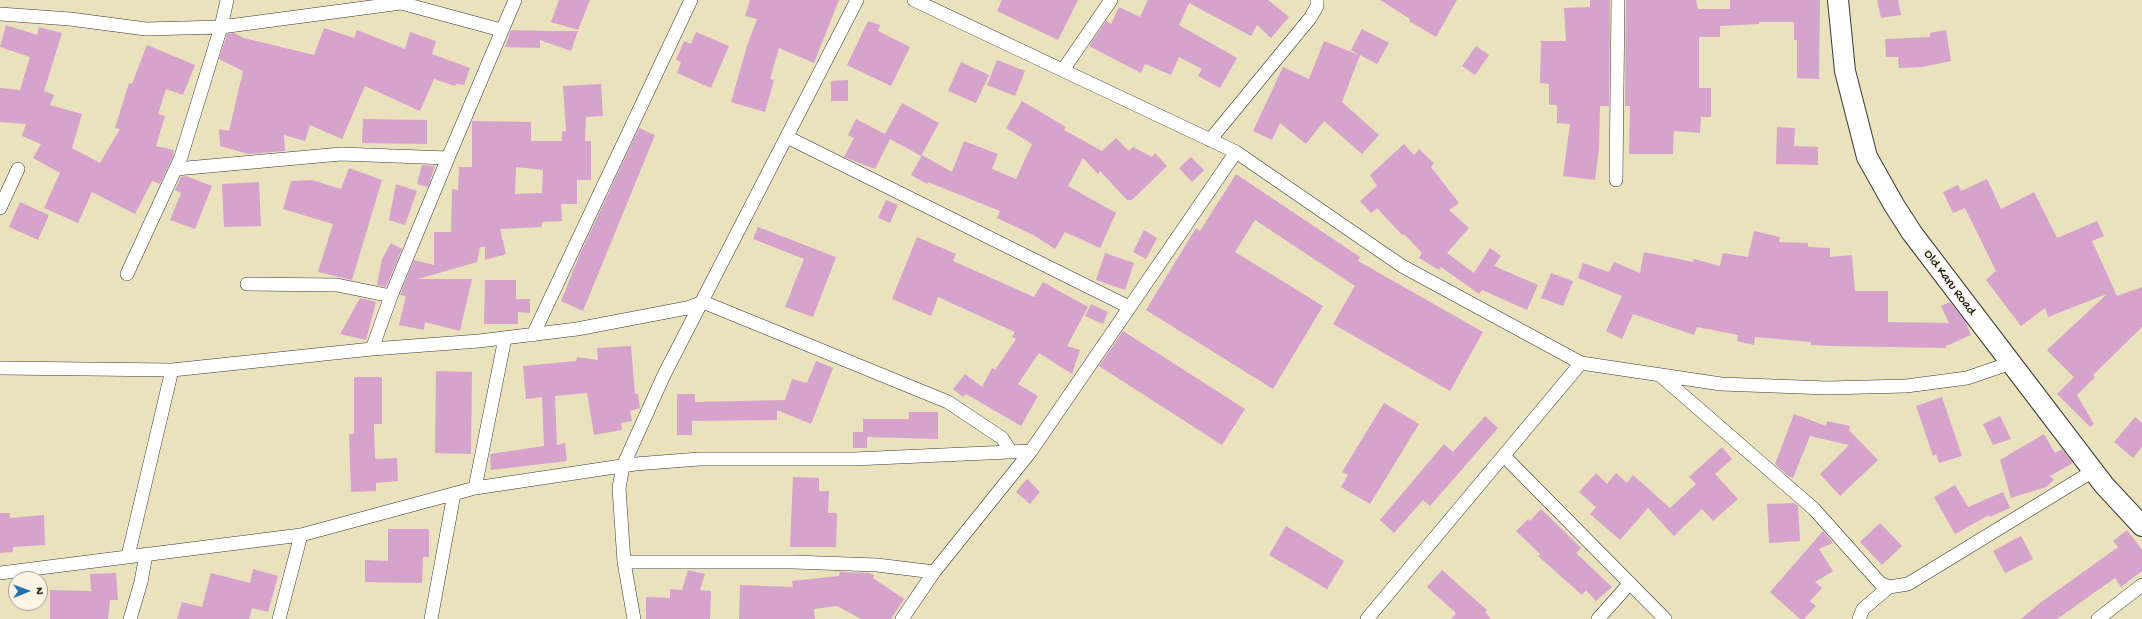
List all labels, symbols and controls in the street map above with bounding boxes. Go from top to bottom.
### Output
street label: Old Karu Road [1919,247,1979,319]
north arrow [8,571,48,611]
text: N [33,587,45,595]

